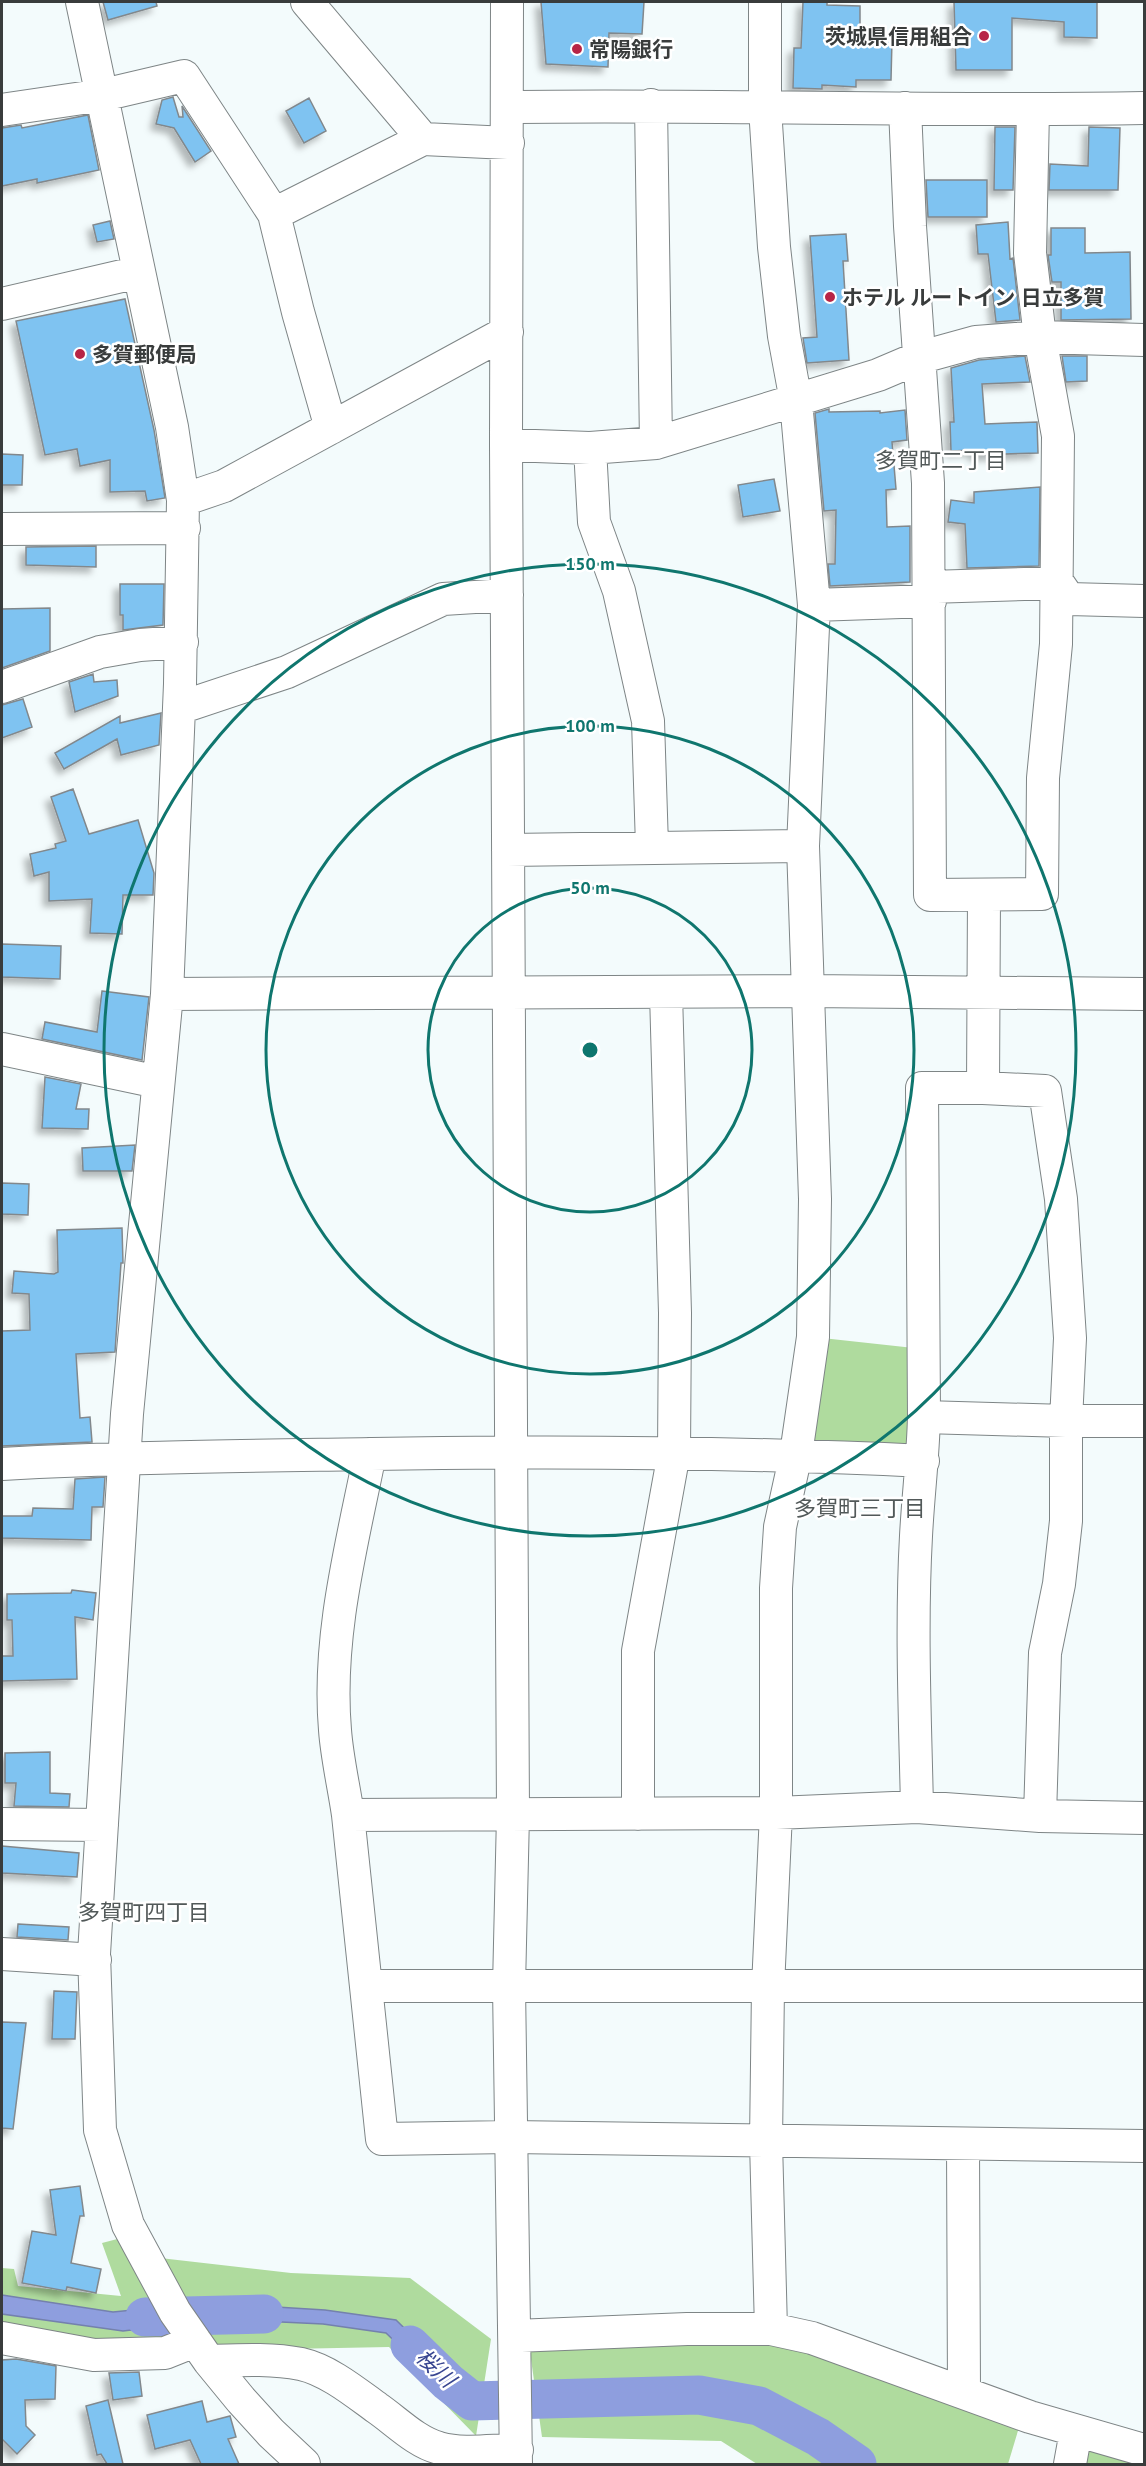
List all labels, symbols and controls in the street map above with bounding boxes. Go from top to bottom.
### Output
place label: 茨城県信用組合 [825,23,972,50]
marker: 茨城県信用組合 [977,29,991,43]
place label: 常陽銀行 [589,36,673,63]
marker: 常陽銀行 [570,42,584,56]
place label: ホテル ルートイン 日立多賀 [842,284,1105,311]
marker: ホテル ルートイン 日立多賀 [823,290,837,304]
place label: 多賀郵便局 [92,341,197,368]
marker: 多賀郵便局 [73,347,87,361]
district label: 多賀町二丁目 [875,446,1007,474]
text: 150 m [565,552,615,575]
text: 100 m [565,714,615,737]
text: 50 m [570,876,610,899]
centre of rings [580,1040,600,1060]
district label: 多賀町三丁目 [794,1494,926,1522]
district label: 多賀町四丁目 [78,1898,210,1926]
water label: 桜川 [410,2343,463,2395]

